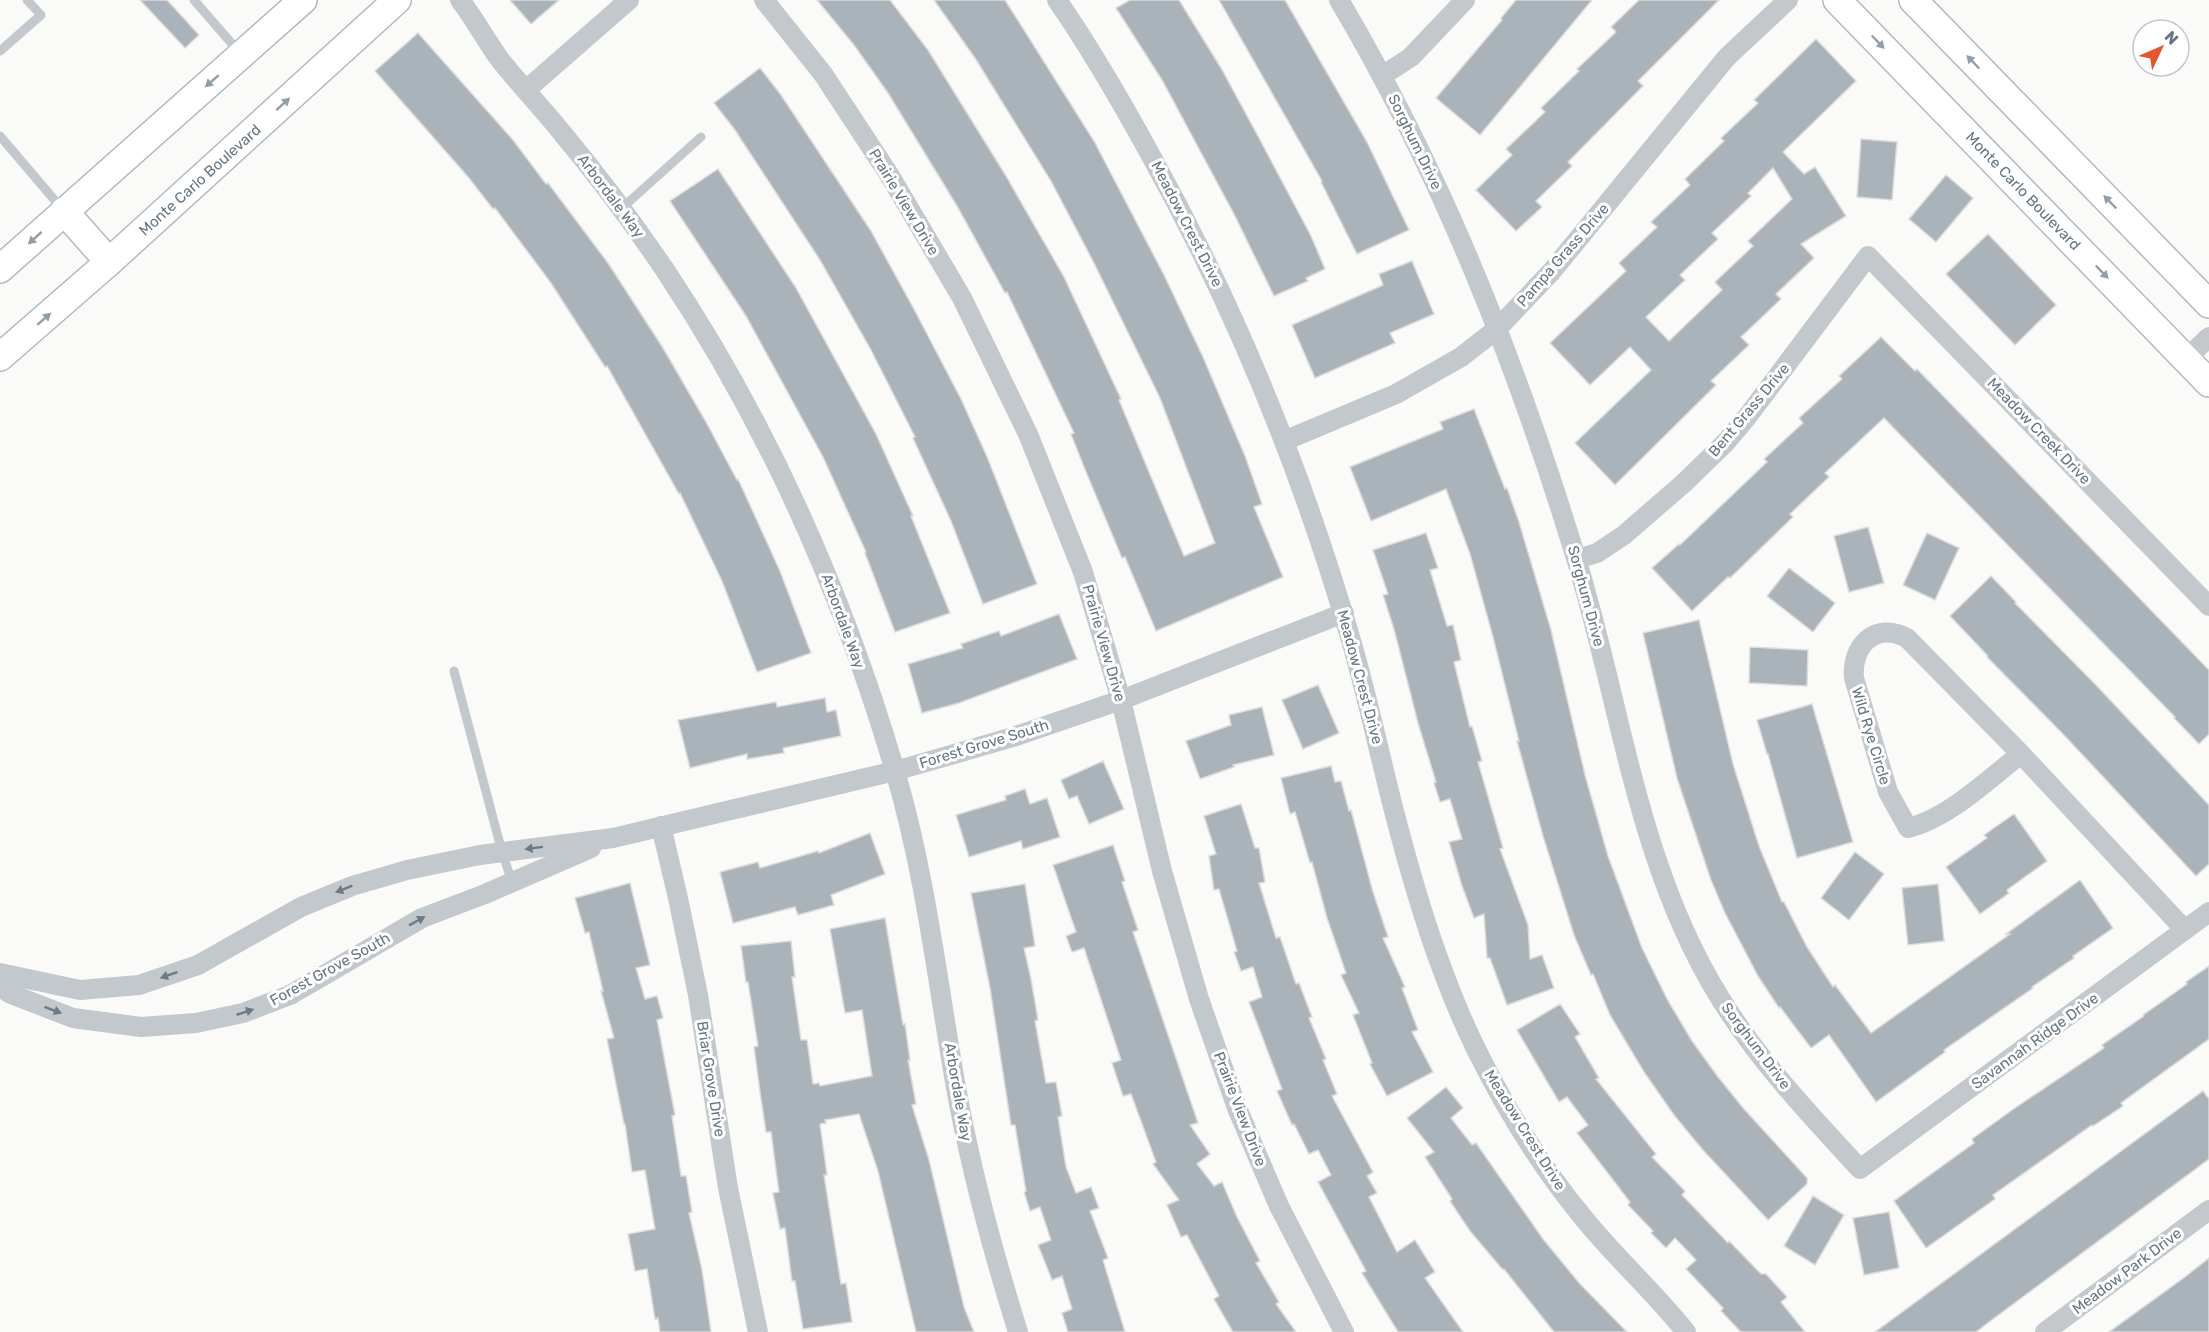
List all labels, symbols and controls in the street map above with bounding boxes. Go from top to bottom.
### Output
north arrow [2131,18,2191,78]
text: N [2161,27,2182,49]
one-way arrow [1870,34,1884,48]
one-way arrow [1967,55,1981,69]
one-way arrow [205,74,220,87]
street label: Sorghum Drive [1384,91,1446,193]
one-way arrow [275,98,290,111]
street label: Monte Carlo Boulevard [135,121,265,239]
street label: Monte Carlo Boulevard [1962,128,2084,254]
street label: Prairie View Drive [865,145,943,259]
street label: Arbordale Way [574,151,648,241]
street label: Meadow Crest Drive [1148,158,1226,290]
one-way arrow [2103,195,2117,209]
street label: Pampa Grass Drive [1513,200,1613,310]
one-way arrow [27,231,42,245]
one-way arrow [2094,264,2108,278]
one-way arrow [36,313,51,326]
street label: Bent Grass Drive [1705,360,1793,460]
street label: Meadow Creek Drive [1984,374,2094,488]
street label: Sorghum Drive [1564,544,1608,648]
street label: Arbordale Way [818,571,868,671]
street label: Prairie View Drive [1079,582,1129,704]
street label: Meadow Crest Drive [1333,608,1387,746]
street label: Wild Rye Circle [1848,685,1894,787]
street label: Forest Grove South [917,716,1051,772]
one-way arrow [525,844,544,853]
one-way arrow [335,885,353,894]
one-way arrow [409,916,426,926]
street label: Forest Grove South [267,929,393,1009]
one-way arrow [160,970,178,980]
street label: Savannah Ridge Drive [1968,989,2102,1093]
street label: Sorghum Drive [1718,999,1794,1093]
one-way arrow [45,1005,63,1015]
one-way arrow [236,1007,254,1016]
street label: Briar Grove Drive [693,1020,729,1138]
street label: Arbordale Way [940,1041,976,1143]
street label: Prairie View Drive [1210,1049,1270,1169]
street label: Meadow Crest Drive [1481,1066,1569,1194]
street label: Meadow Park Drive [2069,1224,2185,1318]

